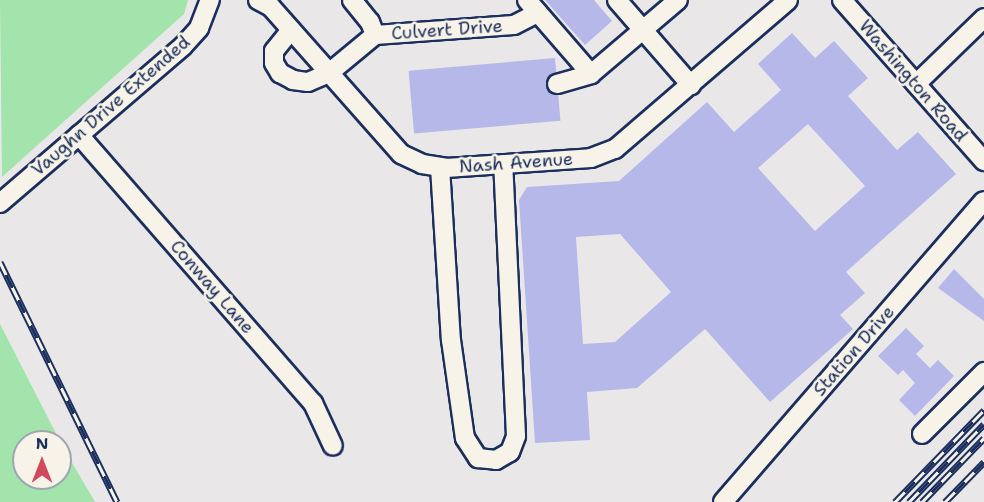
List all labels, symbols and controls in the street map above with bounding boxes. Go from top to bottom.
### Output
street label: Culvert Drive [391,15,503,45]
street label: Washington Road [854,16,972,146]
street label: Vaughn Drive Extended [27,31,195,181]
street label: Nash Avenue [458,148,574,178]
street label: Conway Lane [165,236,259,338]
street label: Station Drive [809,301,899,401]
north arrow [12,430,72,490]
text: N [36,433,48,454]

